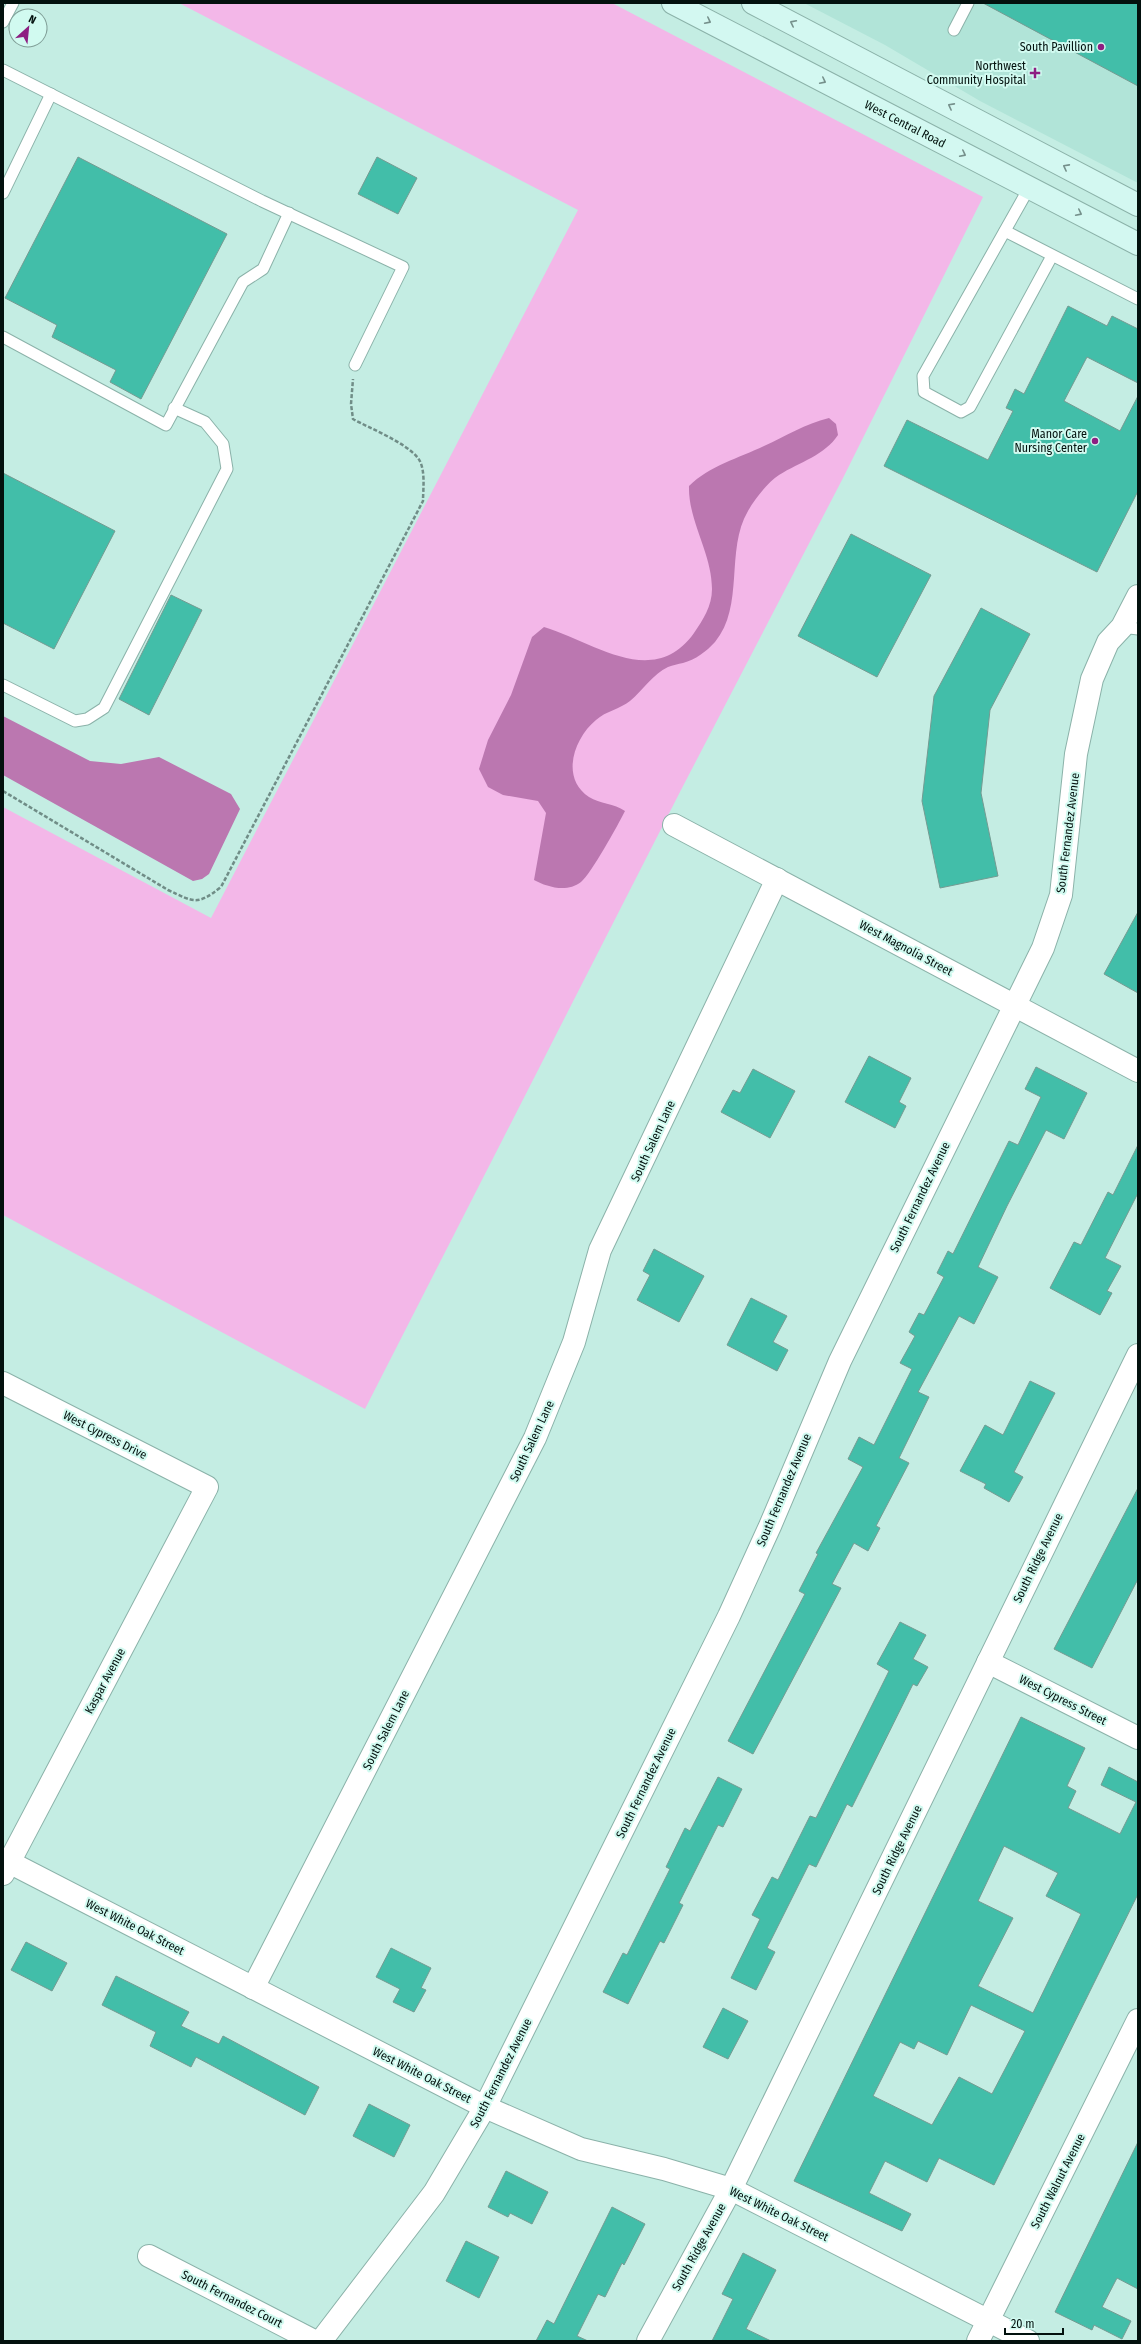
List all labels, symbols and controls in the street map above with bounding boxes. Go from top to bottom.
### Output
north arrow [8,8,48,48]
text: N [26,12,38,27]
one-way arrow [703,16,711,24]
one-way arrow [789,20,797,28]
place label: South Pavillion [1020,40,1093,54]
marker: South Pavillion [1096,42,1106,52]
place label: Northwest Community Hospital [927,59,1026,87]
marker: Northwest Community Hospital [1029,67,1041,79]
one-way arrow [819,76,826,84]
street label: West Central Road [862,98,948,150]
one-way arrow [948,103,956,111]
one-way arrow [959,149,966,157]
one-way arrow [1063,164,1071,172]
one-way arrow [1074,209,1082,216]
place label: Manor Care Nursing Center [1015,427,1088,455]
marker: Manor Care Nursing Center [1090,436,1100,446]
street label: South Fernandez Avenue [1054,772,1082,894]
street label: West Magnolia Street [857,917,955,979]
street label: South Salem Lane [628,1098,678,1184]
street label: South Fernandez Avenue [887,1140,953,1254]
street label: South Salem Lane [507,1398,557,1484]
street label: West Cypress Drive [61,1408,149,1462]
street label: South Fernandez Avenue [754,1432,814,1548]
street label: South Ridge Avenue [1010,1511,1066,1605]
street label: Kaspar Avenue [82,1646,128,1716]
street label: West Cypress Street [1017,1672,1109,1728]
street label: South Salem Lane [360,1688,412,1772]
street label: South Fernandez Avenue [613,1726,679,1840]
street label: South Ridge Avenue [869,1803,925,1897]
street label: West White Oak Street [83,1896,187,1958]
street label: South Fernandez Avenue [467,2016,535,2130]
street label: West White Oak Street [370,2044,474,2106]
street label: South Walnut Avenue [1028,2131,1088,2231]
street label: West White Oak Street [727,2184,831,2244]
street label: South Ridge Avenue [669,2201,729,2293]
street label: South Fernandez Court [179,2267,285,2331]
scale bar [1005,2310,1063,2336]
text: 20 m [1011,2317,1035,2331]

